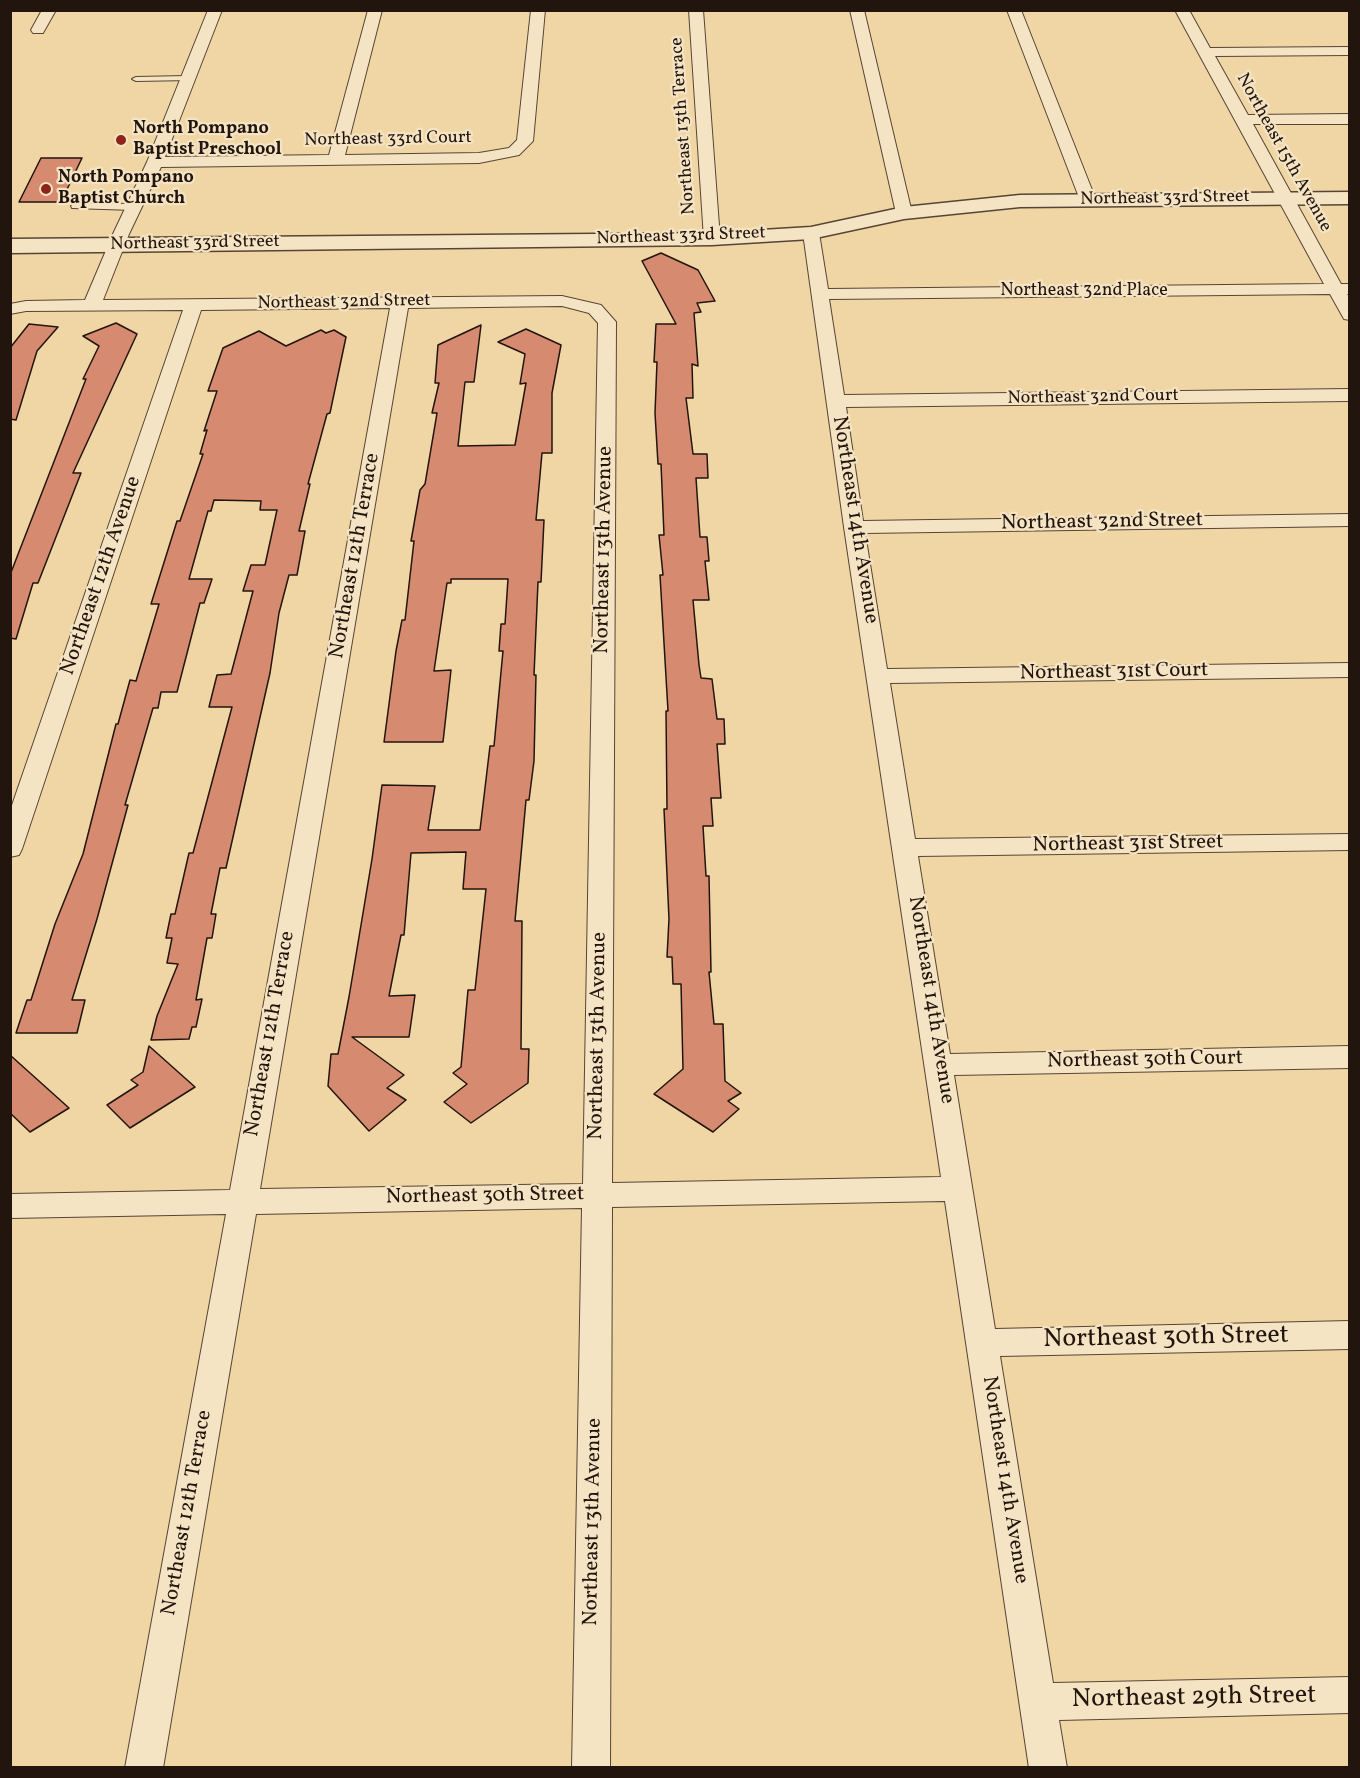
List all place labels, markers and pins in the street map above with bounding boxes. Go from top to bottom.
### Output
place label: North Pompano Baptist Preschool [133,119,282,162]
marker: North Pompano Baptist Preschool [114,133,128,147]
place label: North Pompano Baptist Church [58,168,194,210]
marker: North Pompano Baptist Church [39,182,53,196]

